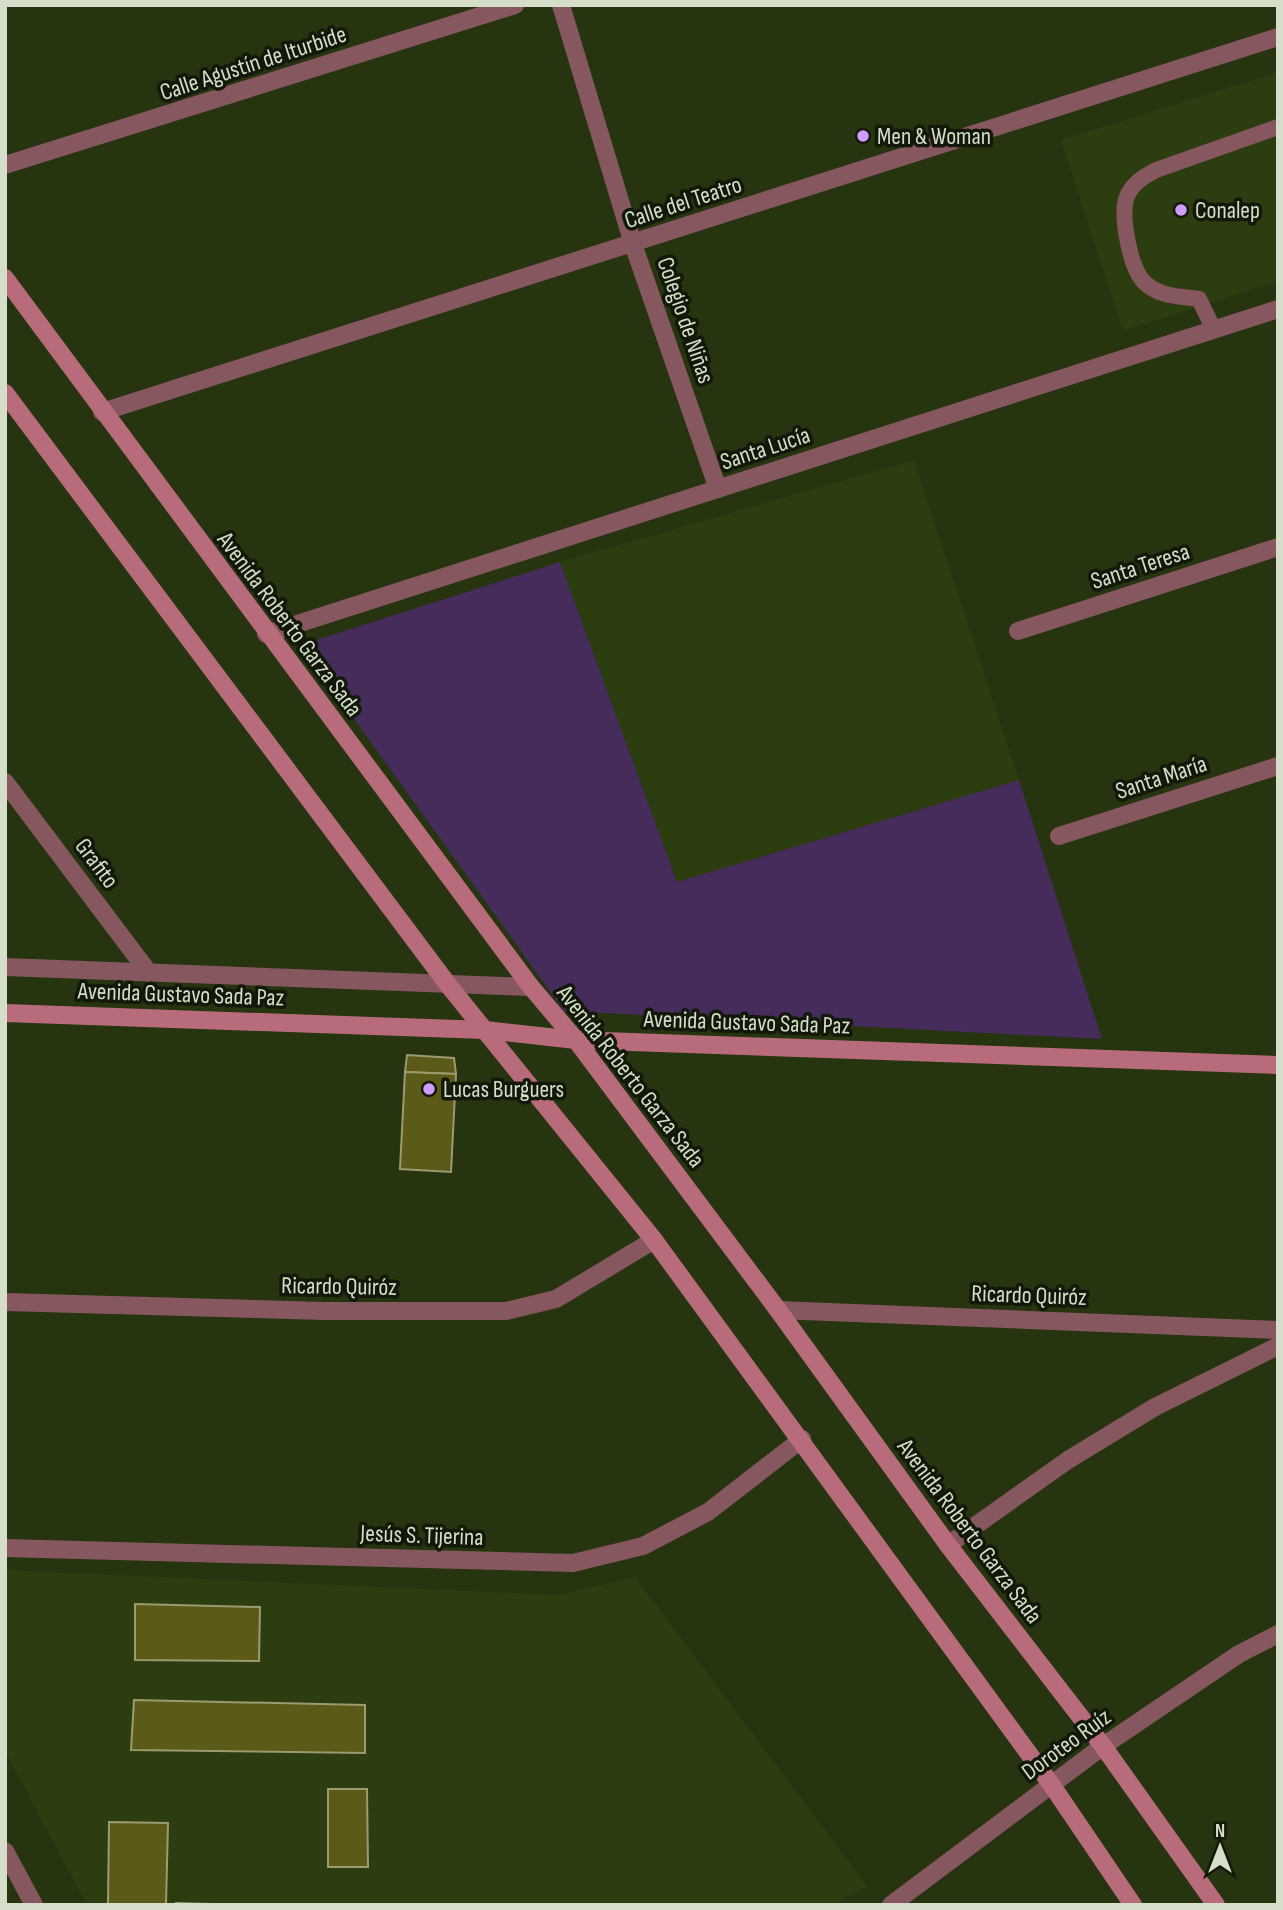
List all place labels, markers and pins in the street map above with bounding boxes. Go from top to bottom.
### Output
place label: Men & Woman [877,122,991,151]
marker: Men & Woman [855,128,871,144]
place label: Conalep [1195,196,1260,225]
marker: Conalep [1173,202,1189,218]
place label: Lucas Burguers [443,1075,564,1104]
marker: Lucas Burguers [421,1081,437,1097]

